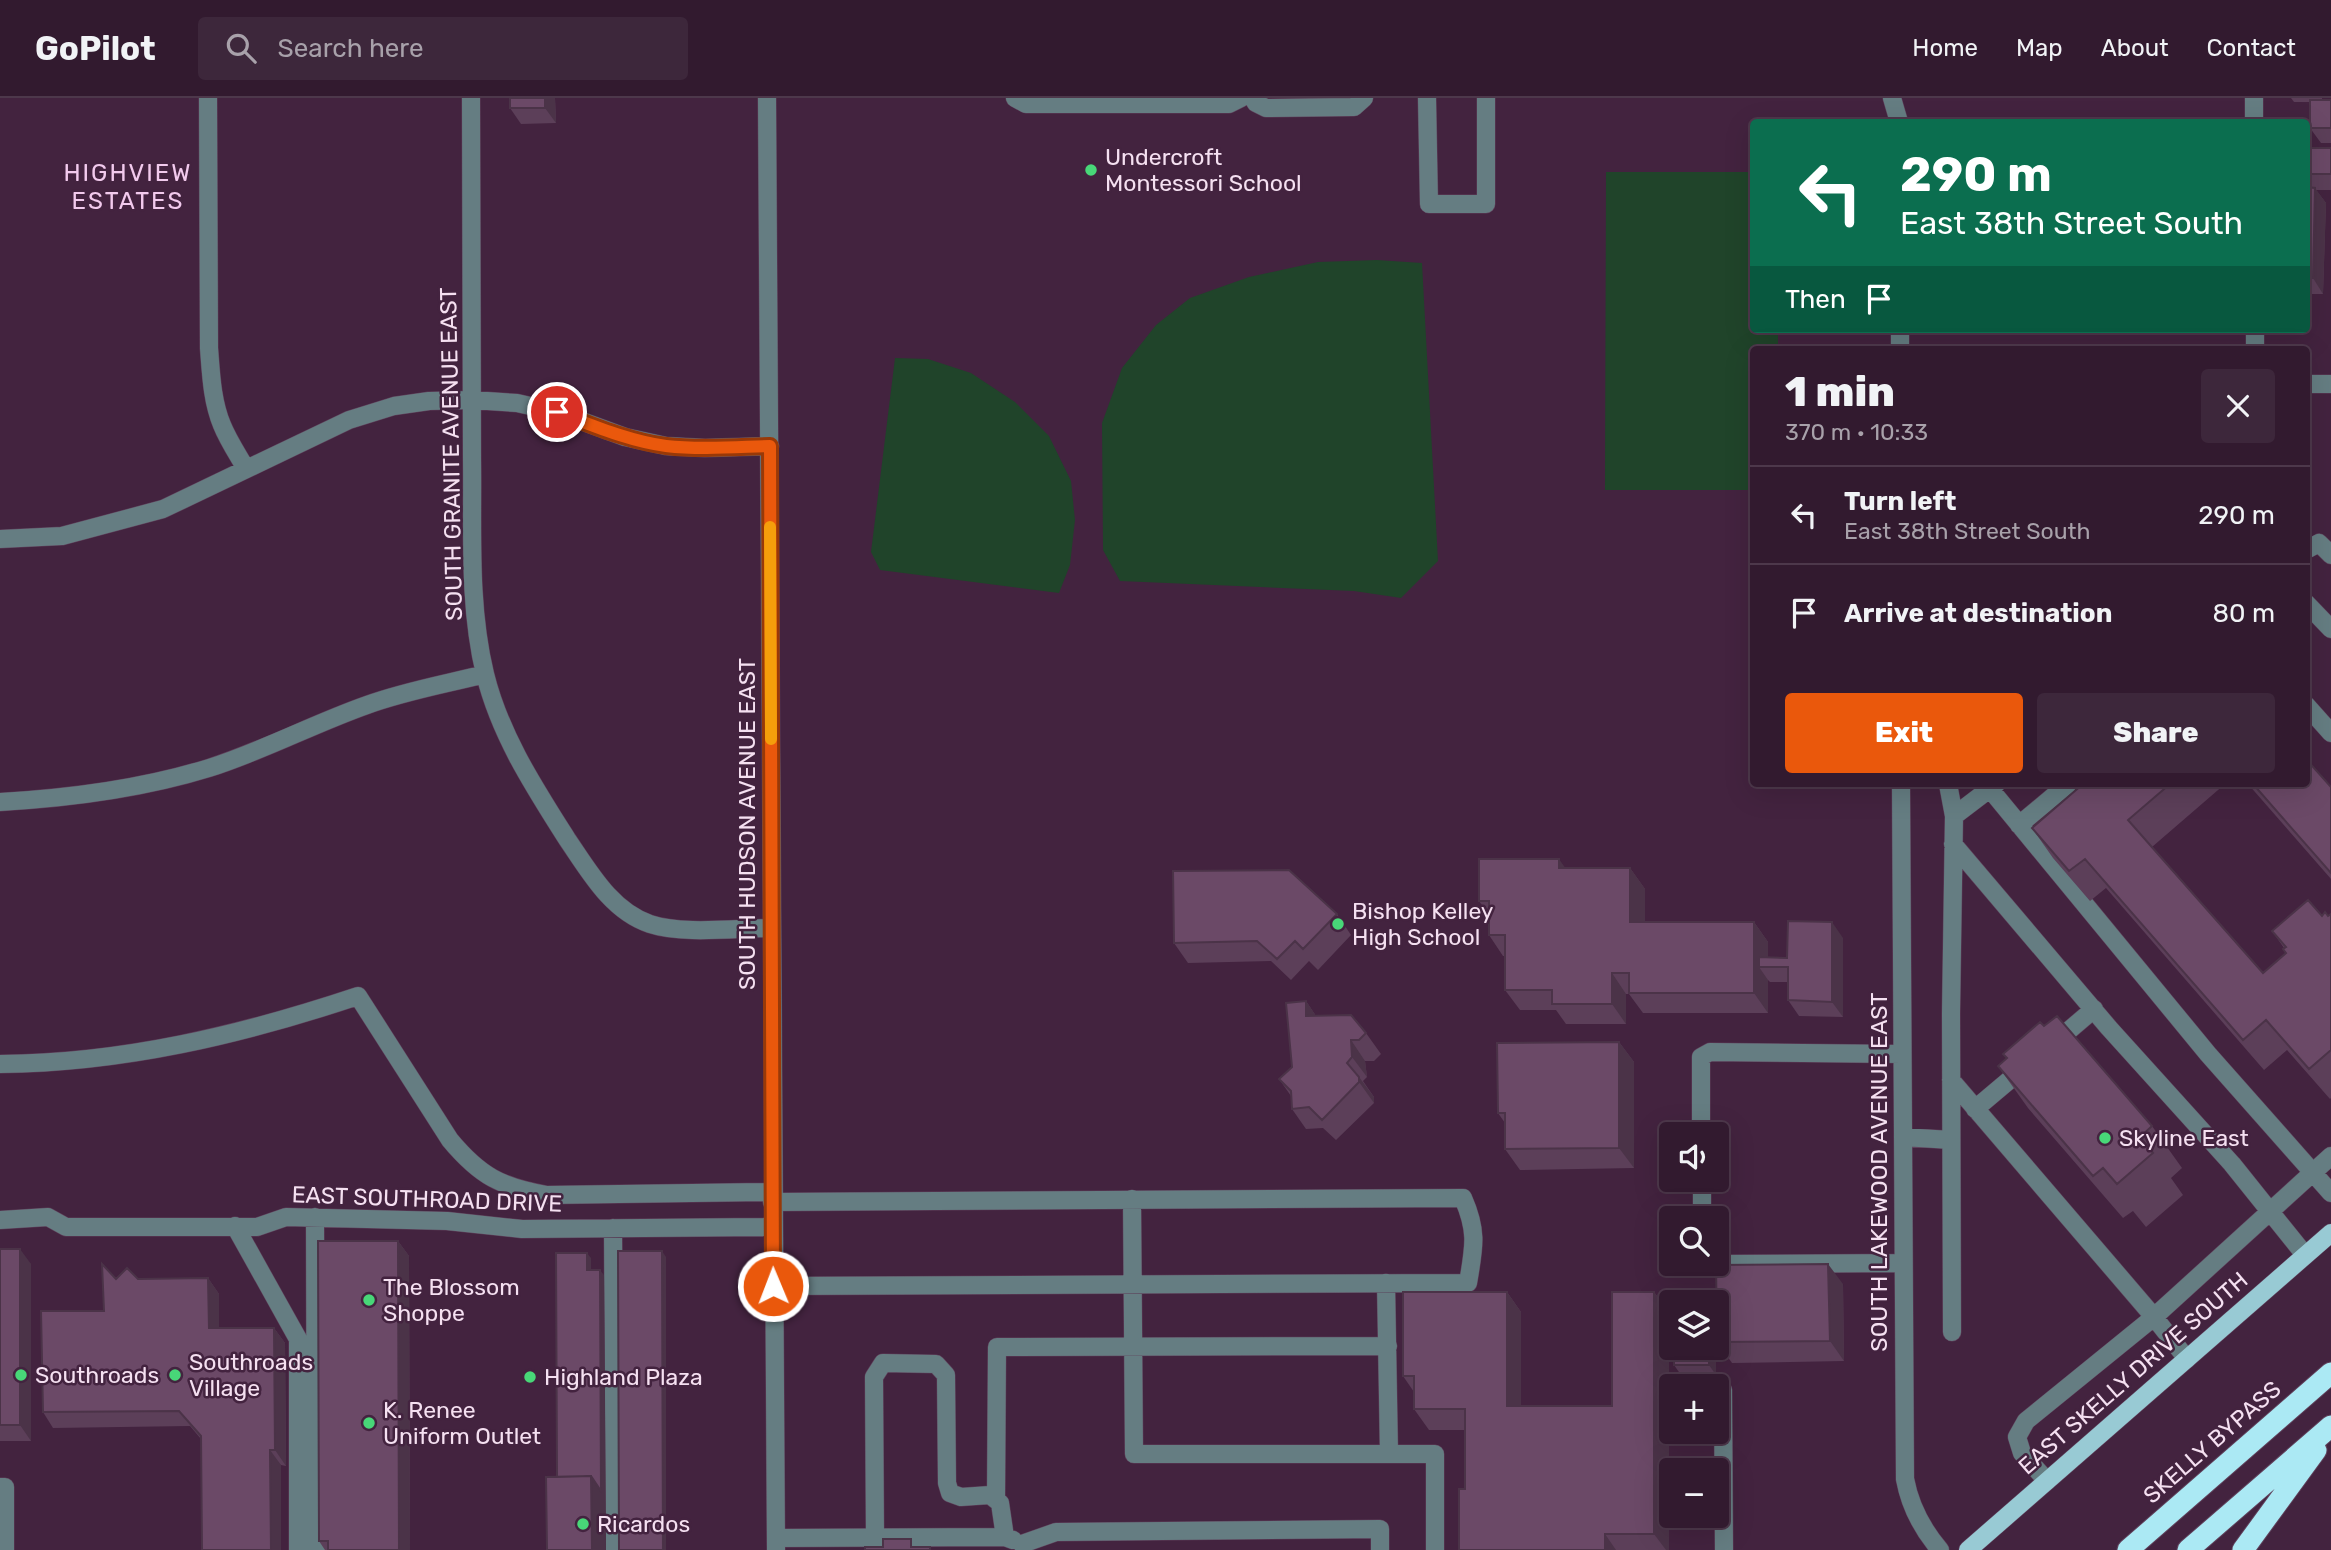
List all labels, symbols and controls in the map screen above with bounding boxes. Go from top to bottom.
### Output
search box [198,17,688,80]
text: GoPilot [35,29,156,68]
icon: search [222,29,260,67]
text: Search here [278,33,423,64]
text: Home [1912,34,1978,62]
text: Map [2016,34,2063,62]
text: About [2101,34,2169,62]
text: Contact [2207,34,2296,62]
place label: Undercroft Montessori School [1105,143,1302,197]
text: 290 m [1900,145,2052,203]
icon: left [1785,147,1876,238]
district label: HIGHVIEW ESTATES [63,159,193,215]
marker: Undercroft Montessori School [1083,162,1099,178]
text: East 38th Street South [1900,204,2243,242]
icon: arrive [1860,280,1898,318]
text: Then [1785,284,1846,315]
street label: SOUTH GRANITE AVENUE EAST [434,287,468,621]
text: 1 min [1785,367,1895,417]
button: close [2201,369,2275,443]
pin [527,382,587,442]
icon: arrive [538,393,576,431]
text: 370 m · 10:33 [1785,418,1928,446]
text: Turn left [1844,486,1956,517]
icon: left [1785,496,1823,534]
text: 290 m [2198,500,2275,531]
text: East 38th Street South [1844,517,2091,545]
icon: arrive [1785,594,1823,632]
text: Arrive at destination [1844,598,2112,629]
text: 80 m [2212,598,2275,629]
street label: SOUTH HUDSON AVENUE EAST [733,658,761,990]
button: Exit [1785,693,2023,773]
button: Share [2037,693,2275,773]
place label: Bishop Kelley High School [1352,897,1494,951]
marker: Bishop Kelley High School [1330,916,1346,932]
street label: SOUTH LAKEWOOD AVENUE EAST [1865,992,1893,1352]
map controls [1659,1122,1729,1528]
button: sound [1659,1122,1729,1192]
place label: Skyline East [2119,1124,2249,1152]
marker: Skyline East [2097,1130,2113,1146]
street label: EAST SOUTHROAD DRIVE [291,1180,563,1218]
button: search [1659,1206,1729,1276]
position arrow [736,1249,810,1323]
street label: EAST SKELLY DRIVE SOUTH [2013,1266,2253,1480]
place label: The Blossom Shoppe [383,1273,520,1327]
button: layers [1659,1290,1729,1360]
marker: The Blossom Shoppe [361,1292,377,1308]
place label: Southroads Village [189,1348,313,1402]
place label: Southroads [35,1361,159,1389]
place label: Highland Plaza [544,1363,703,1391]
marker: Southroads [13,1367,29,1383]
marker: Southroads Village [167,1367,183,1383]
marker: Highland Plaza [522,1369,538,1385]
button: + [1659,1374,1729,1444]
street label: SKELLY BYPASS [2138,1375,2286,1509]
place label: K. Renee Uniform Outlet [383,1396,541,1450]
marker: K. Renee Uniform Outlet [361,1415,377,1431]
button: − [1659,1458,1729,1528]
place label: Ricardos [597,1510,690,1538]
marker: Ricardos [575,1516,591,1532]

